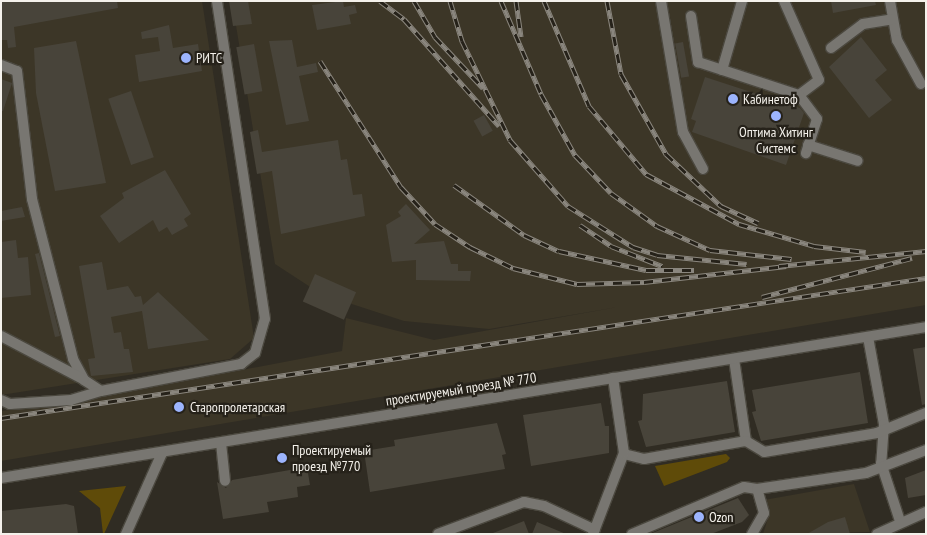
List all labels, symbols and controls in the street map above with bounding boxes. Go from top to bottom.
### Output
place label: РИТС [196,50,222,66]
marker: РИТС [180,52,192,64]
place label: Кабинетоф [743,91,798,107]
marker: Кабинетоф [727,93,739,105]
marker: Оптима Хитинг Системс [770,110,782,122]
place label: Оптима Хитинг Системс [739,124,813,156]
street label: проектируемый проезд № 770 [384,369,538,409]
place label: Старопролетарская [190,399,285,415]
marker: Старопролетарская [172,400,186,414]
place label: Проектируемый проезд №770 [292,442,371,474]
marker: Проектируемый проезд №770 [276,452,288,464]
place label: Ozon [709,509,734,525]
marker: Ozon [693,511,705,523]

